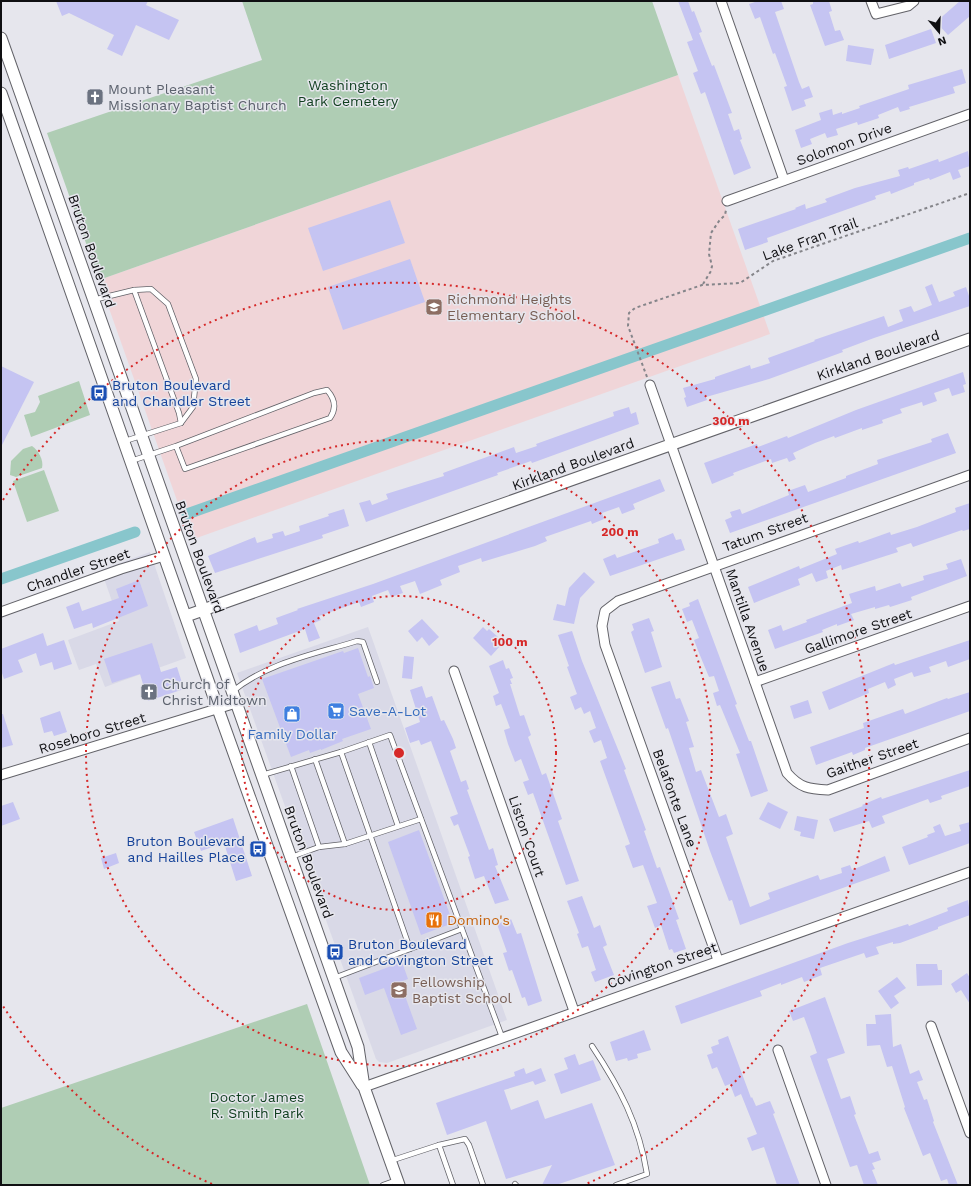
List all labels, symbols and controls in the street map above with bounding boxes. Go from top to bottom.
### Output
north arrow [919,12,959,52]
text: N [936,34,948,48]
park label: Washington Park Cemetery [298,77,399,109]
place label: Mount Pleasant Missionary Baptist Church [108,81,287,113]
church icon: Mount Pleasant Missionary Baptist Church [85,87,105,107]
street label: Solomon Drive [794,119,894,169]
street label: Bruton Boulevard [65,192,119,310]
street label: Lake Fran Trail [760,214,861,264]
place label: Richmond Heights Elementary School [447,291,577,323]
school or university icon: Richmond Heights Elementary School [424,297,444,317]
street label: Kirkland Boulevard [815,326,941,384]
place label: Bruton Boulevard and Chandler Street [112,377,251,409]
bus stop icon: Bruton Boulevard and Chandler Street [89,383,109,403]
text: 300 m [712,414,750,428]
street label: Kirkland Boulevard [510,434,636,494]
street label: Bruton Boulevard [172,498,228,616]
street label: Tatum Street [720,509,810,555]
text: 200 m [601,525,639,539]
street label: Chandler Street [24,545,132,595]
street label: Mantilla Avenue [723,566,773,674]
street label: Gallimore Street [802,605,914,657]
text: 100 m [492,635,528,649]
place label: Church of Christ Midtown [162,676,267,708]
church icon: Church of Christ Midtown [139,682,159,702]
supermarket icon: Save-A-Lot [326,701,346,721]
place label: Save-A-Lot [349,703,426,719]
shop icon: Family Dollar [282,704,302,724]
street label: Roseboro Street [37,709,147,757]
place label: Family Dollar [247,726,337,742]
street label: Gaither Street [824,735,920,781]
centre of rings [392,746,406,760]
street label: Belafonte Lane [650,747,700,849]
street label: Liston Court [506,793,548,879]
street label: Bruton Boulevard [281,803,337,921]
place label: Bruton Boulevard and Hailles Place [126,833,245,865]
bus stop icon: Bruton Boulevard and Hailles Place [248,839,268,859]
restaurant icon: Domino's [424,910,444,930]
place label: Domino's [447,912,510,928]
place label: Bruton Boulevard and Covington Street [348,936,493,968]
street label: Covington Street [605,939,719,991]
bus stop icon: Bruton Boulevard and Covington Street [325,942,345,962]
place label: Fellowship Baptist School [412,974,513,1006]
school or university icon: Fellowship Baptist School [389,980,409,1000]
park label: Doctor James R. Smith Park [210,1089,304,1121]

